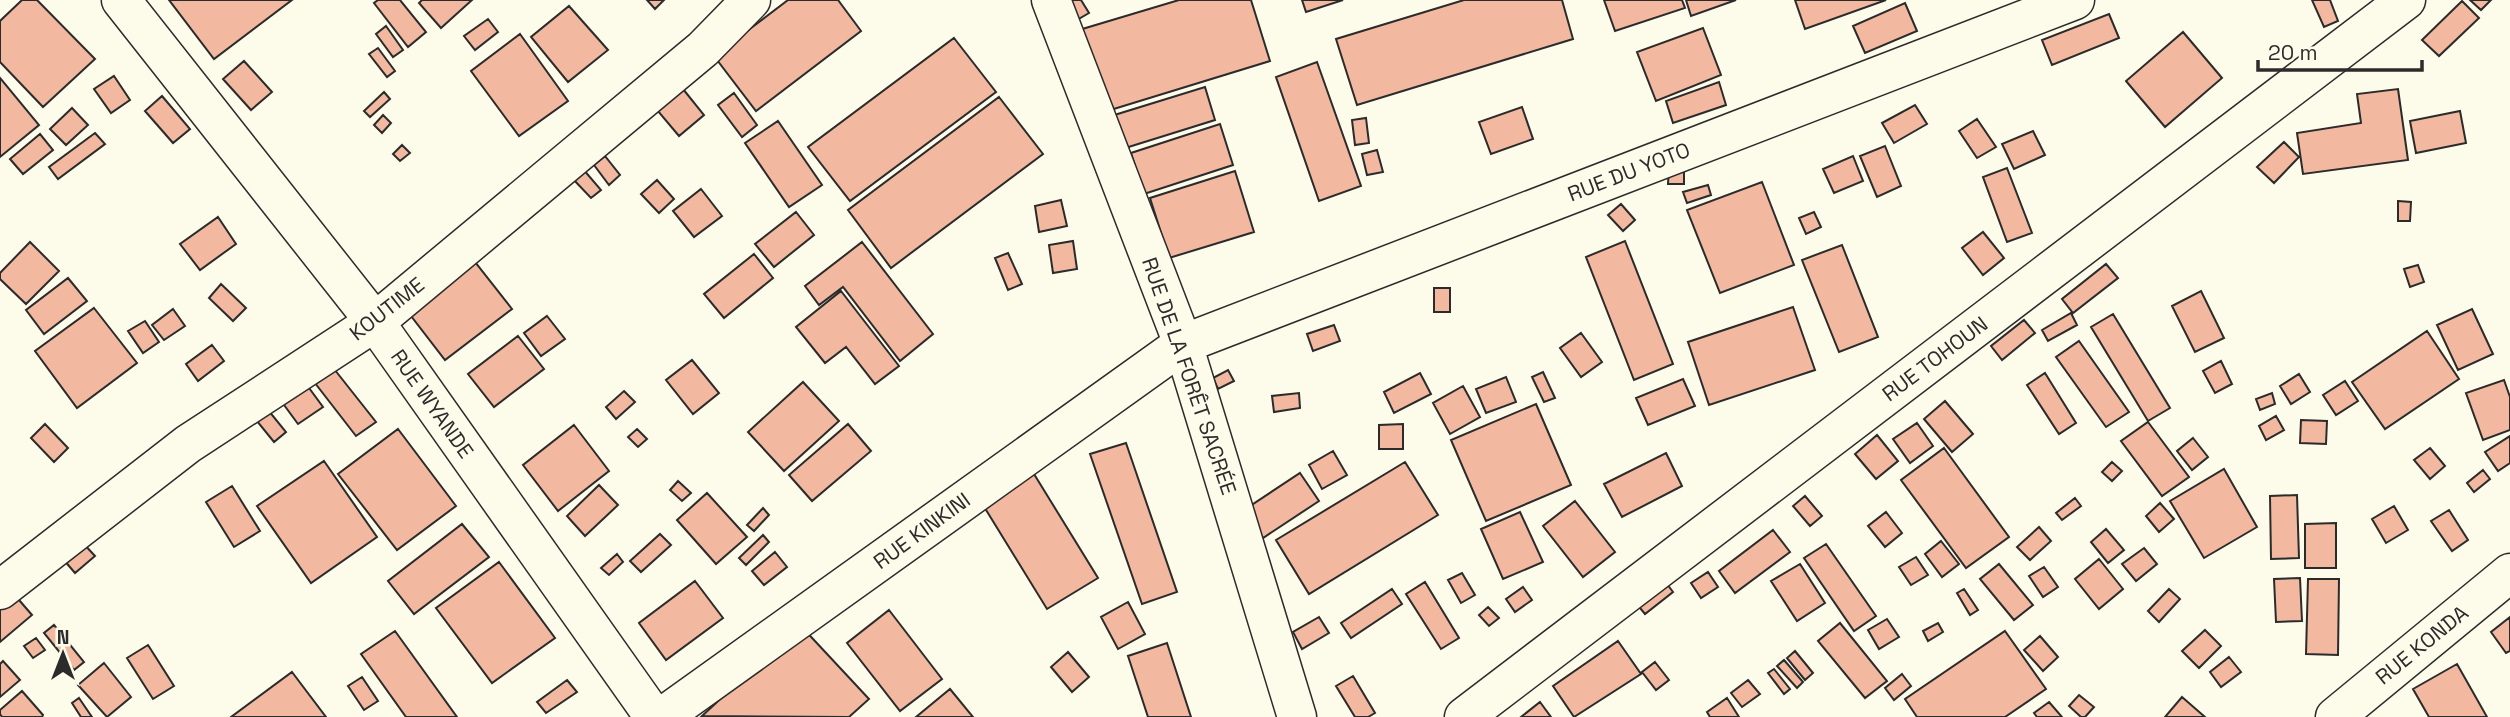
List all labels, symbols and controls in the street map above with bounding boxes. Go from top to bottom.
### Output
scale bar [2258,28,2422,72]
text: 20 m [2268,39,2318,66]
street label: RUE DU YOTO [1564,136,1694,207]
street label: RUE DE LA FORÊT SACRÉE [1136,254,1243,498]
street label: KOUTIME [344,271,430,346]
street label: RUE TOHOUN [1876,310,1993,407]
street label: RUE WYANDE [385,344,480,463]
street label: RUE KINKINI [868,486,975,575]
street label: RUE KONDA [2370,599,2474,690]
north arrow [28,619,98,689]
text: N [57,625,69,650]

